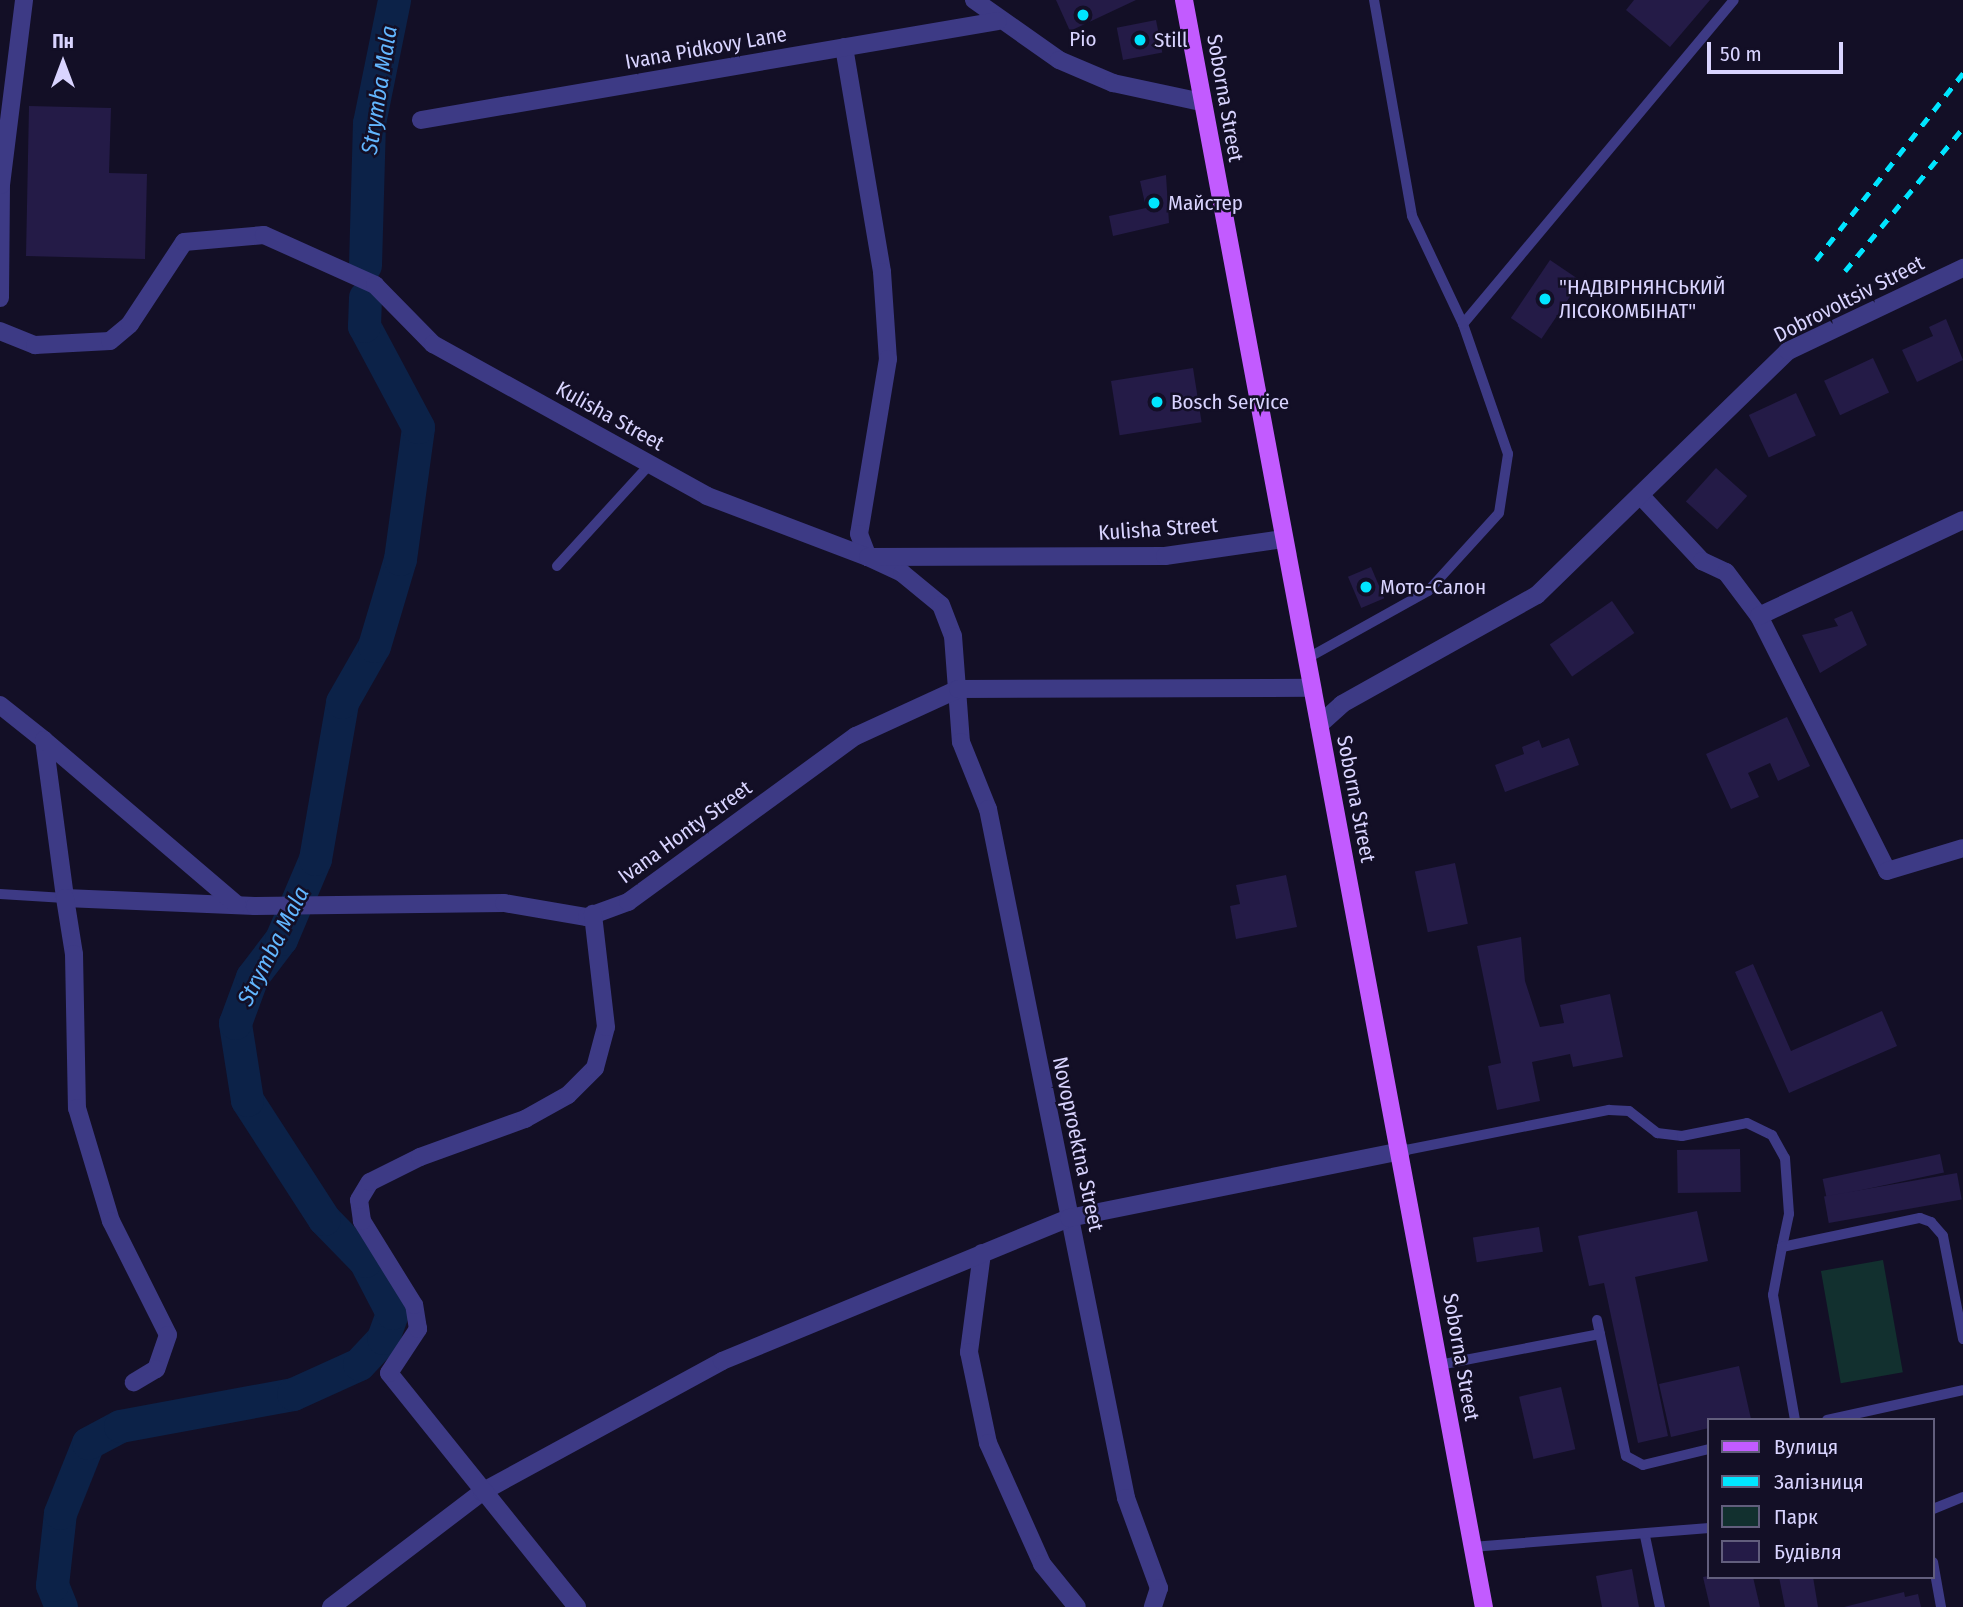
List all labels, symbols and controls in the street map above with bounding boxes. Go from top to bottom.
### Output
marker: Ріо [1075,7,1091,23]
street label: Ivana Pidkovy Lane [623,21,789,75]
water label: Strymba Mala [355,24,403,156]
place label: Ріо [1069,26,1097,52]
place label: Still [1154,27,1188,53]
north arrow [28,28,98,98]
scale bar [1711,28,1848,72]
text: Пн [52,30,74,53]
marker: Still [1132,32,1148,48]
street label: Soborna Street [1201,32,1249,164]
text: 50 m [1720,41,1762,67]
place label: Майстер [1168,190,1243,216]
marker: Майстер [1146,195,1162,211]
street label: Dobrovoltsiv Street [1770,250,1928,348]
place label: "НАДВІРНЯНСЬКИЙ ЛІСОКОМБІНАТ" [1559,274,1726,324]
marker: "НАДВІРНЯНСЬКИЙ ЛІСОКОМБІНАТ" [1537,291,1553,307]
street label: Kulisha Street [552,376,668,456]
place label: Bosch Service [1171,389,1289,415]
marker: Bosch Service [1149,394,1165,410]
street label: Kulisha Street [1097,512,1219,546]
place label: Мото-Салон [1380,574,1486,600]
marker: Мото-Салон [1358,579,1374,595]
street label: Soborna Street [1331,733,1381,865]
street label: Ivana Honty Street [613,775,757,889]
water label: Strymba Mala [231,882,315,1010]
street label: Novoproektna Street [1047,1054,1109,1234]
street label: Soborna Street [1437,1291,1485,1423]
legend [1708,1418,1935,1579]
text: Вулиця [1774,1434,1838,1460]
text: Залізниця [1774,1469,1864,1495]
text: Парк [1774,1504,1818,1530]
text: Будівля [1774,1539,1842,1565]

